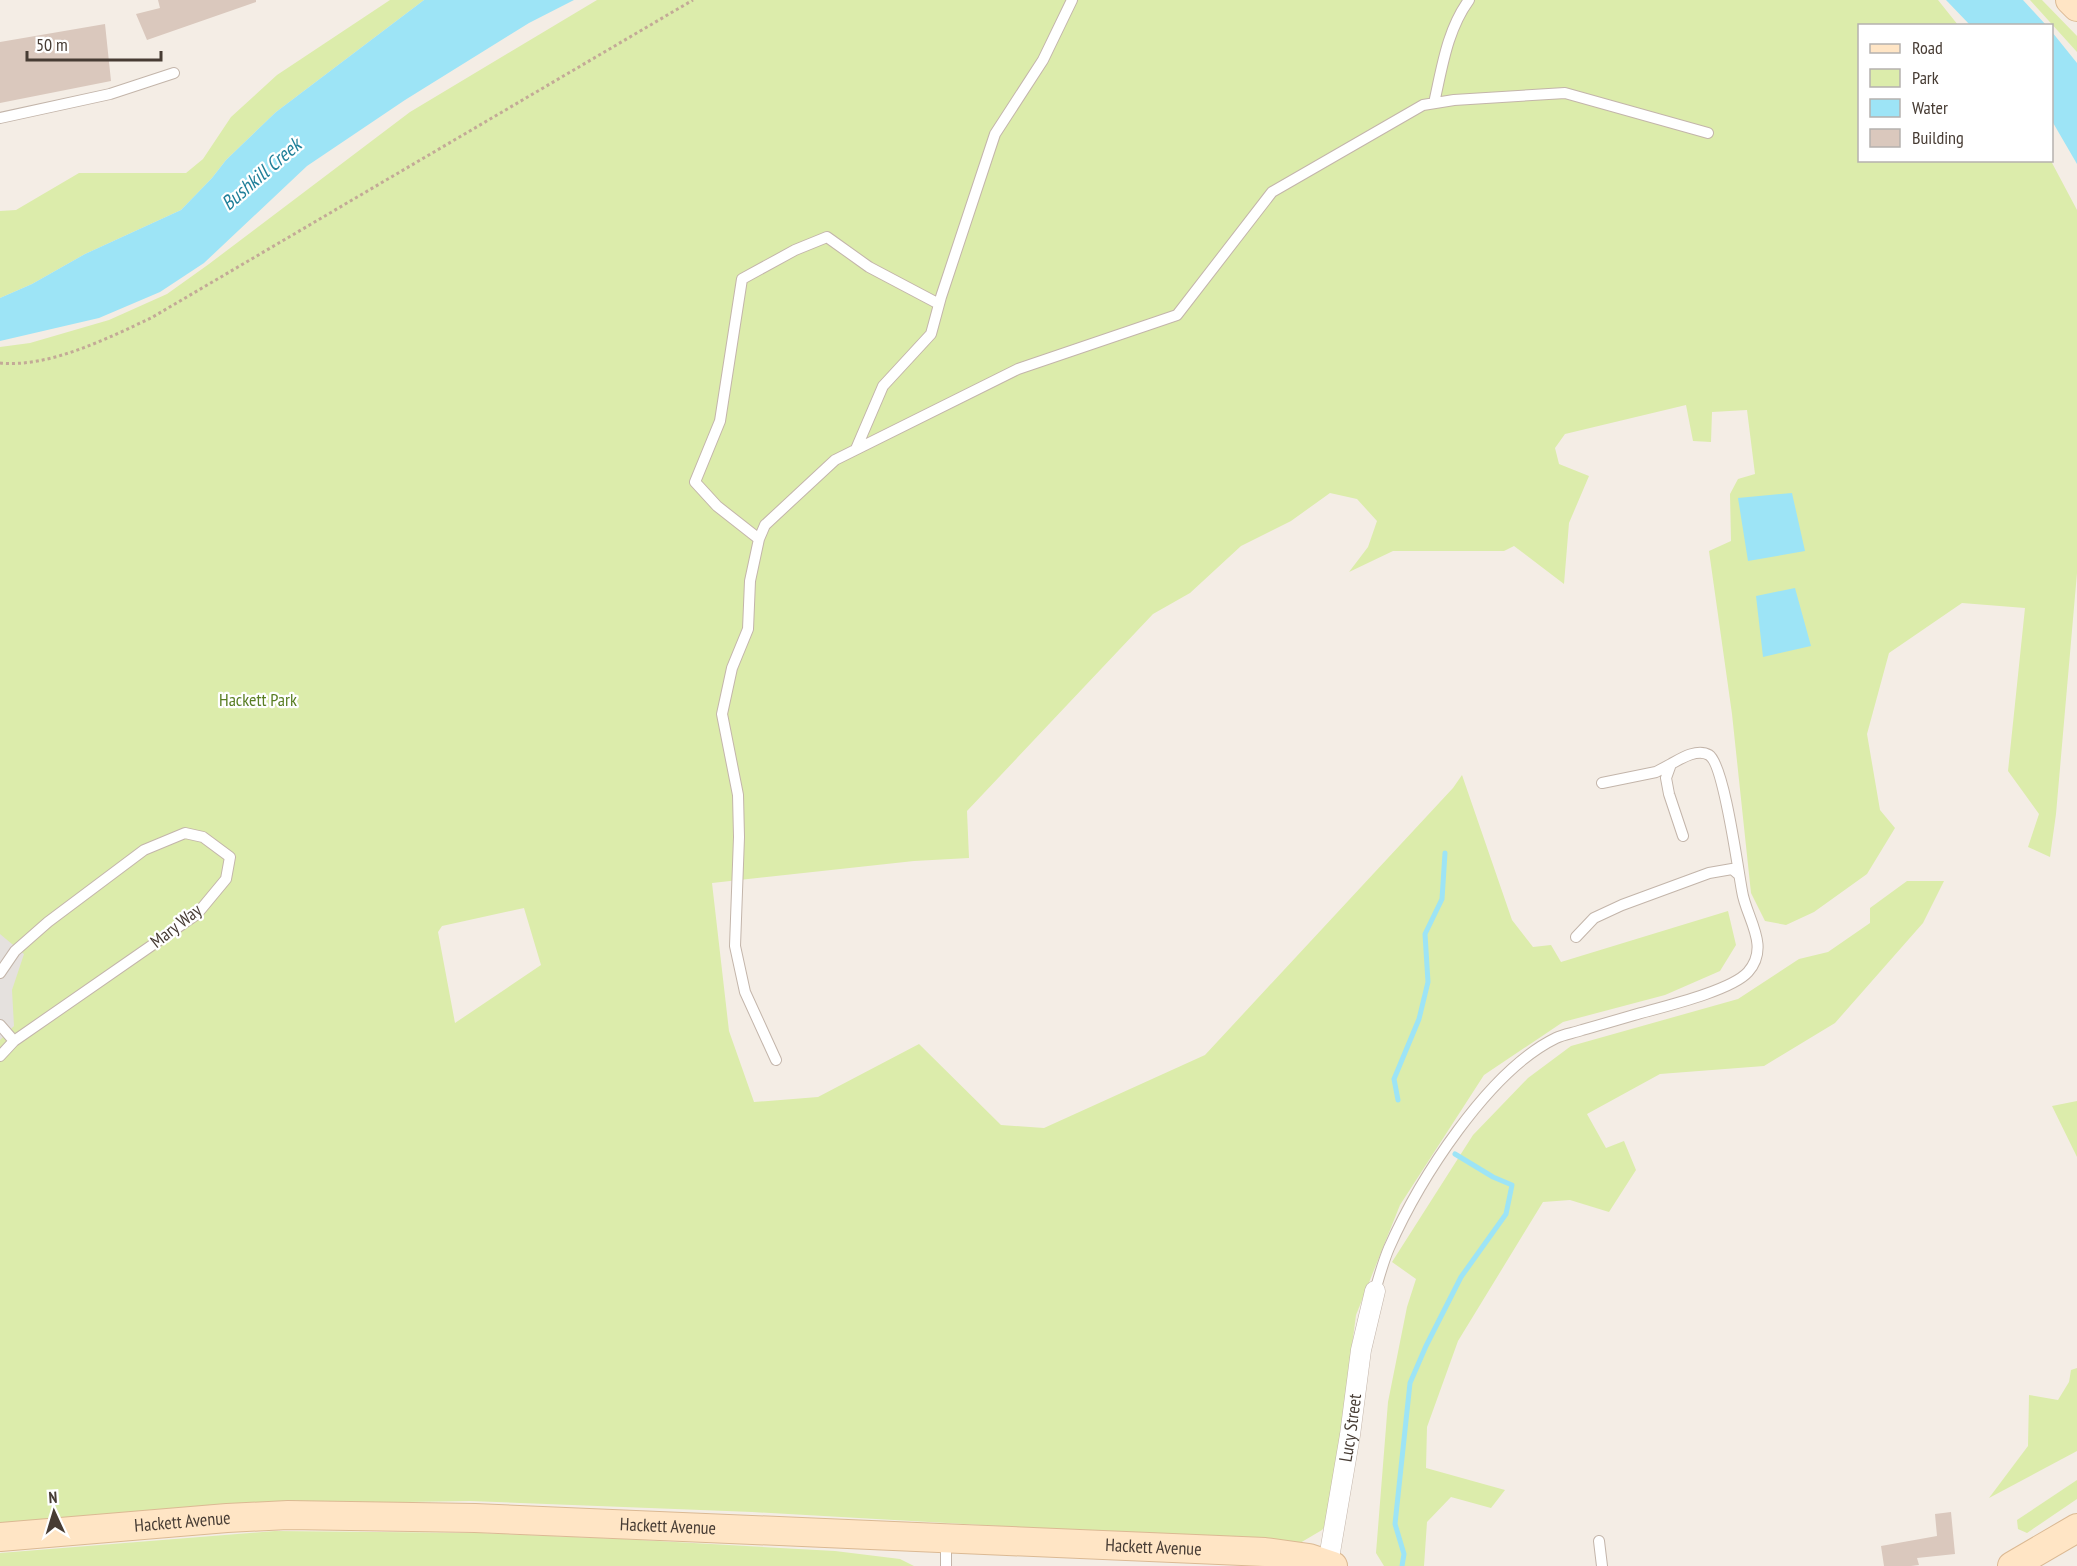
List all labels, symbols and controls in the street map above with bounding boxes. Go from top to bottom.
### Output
scale bar [27,24,160,62]
legend [1858,24,2053,162]
text: 50 m [36,33,68,56]
text: Road [1912,36,1943,59]
text: Park [1912,66,1939,89]
text: Water [1912,96,1948,119]
text: Building [1912,126,1964,149]
water label: Bushkill Creek [216,131,308,216]
park label: Hackett Park [219,688,297,711]
street label: Mary Way [145,898,206,953]
street label: Lucy Street [1334,1392,1366,1464]
north arrow [24,1482,84,1542]
text: N [48,1487,58,1507]
street label: Hackett Avenue [133,1506,231,1537]
street label: Hackett Avenue [619,1512,717,1539]
street label: Hackett Avenue [1105,1533,1202,1560]

